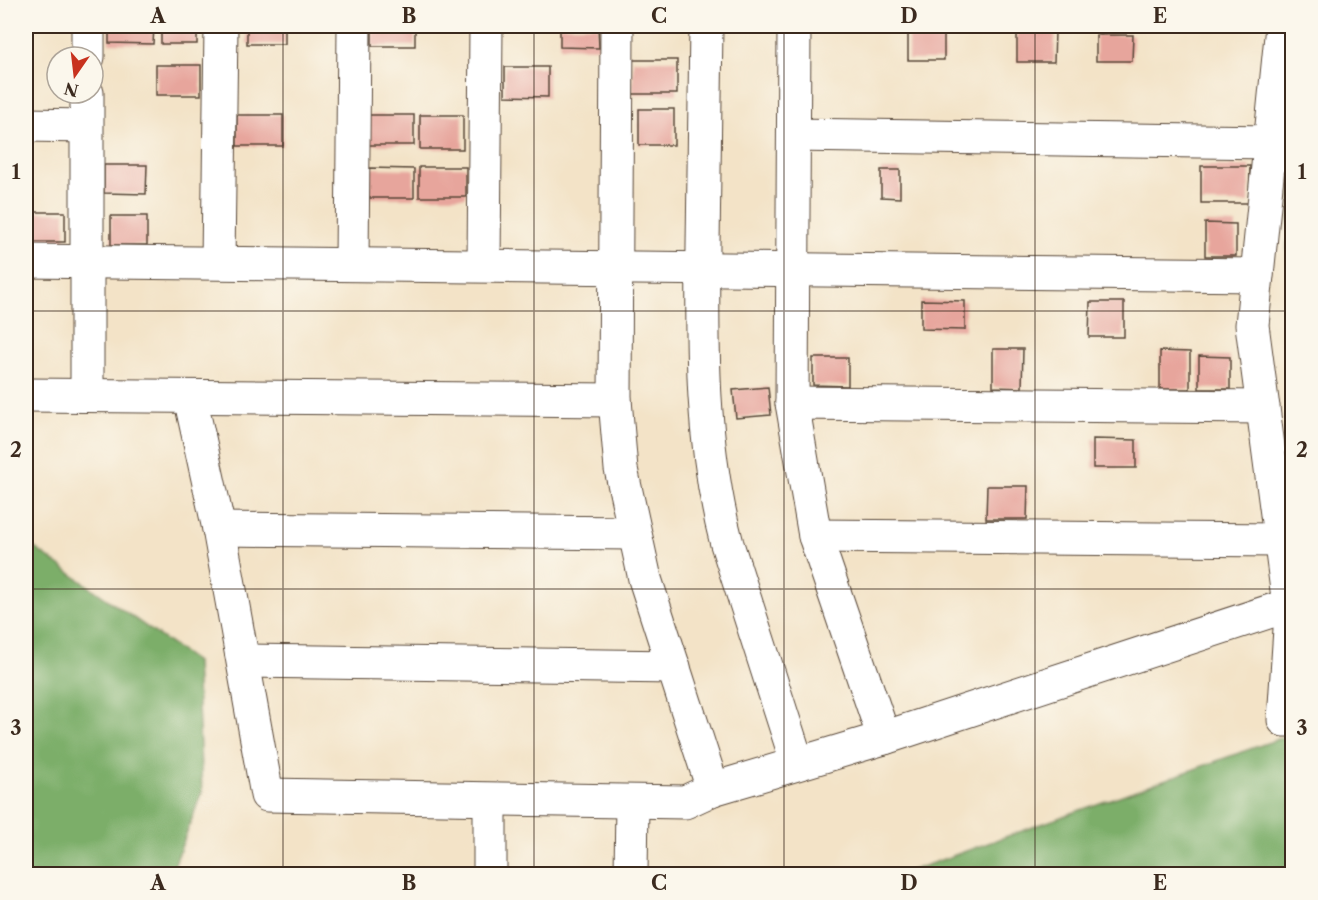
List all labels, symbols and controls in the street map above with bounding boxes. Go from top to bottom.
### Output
text: A [149,4,166,28]
text: B [402,4,417,28]
text: C [651,4,667,28]
text: D [900,4,918,28]
text: E [1153,4,1167,28]
north arrow [45,45,105,105]
text: N [62,78,81,101]
text: 1 [12,160,21,184]
text: 1 [1298,160,1307,184]
text: 2 [10,438,22,462]
text: 2 [1296,438,1308,462]
text: 3 [10,716,22,740]
text: 3 [1296,716,1308,740]
text: A [149,871,166,895]
text: B [402,871,417,895]
text: C [651,871,667,895]
text: D [900,871,918,895]
text: E [1153,871,1167,895]

